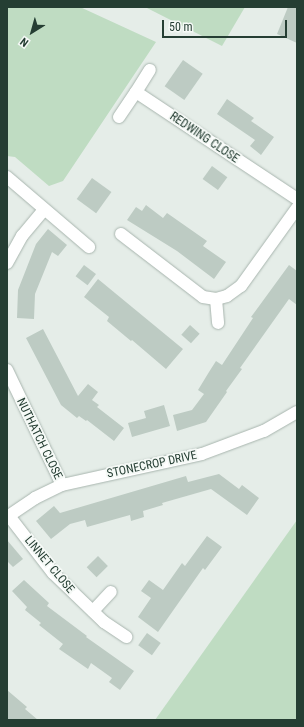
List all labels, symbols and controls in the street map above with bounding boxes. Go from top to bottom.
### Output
north arrow [12,12,52,52]
scale bar [164,12,289,38]
text: 50 m [169,20,193,34]
text: N [18,35,31,49]
street label: REDWING CLOSE [167,110,241,166]
street label: NUTHATCH CLOSE [13,396,65,482]
street label: STONECROP DRIVE [106,448,198,482]
street label: LINNET CLOSE [21,533,77,597]

